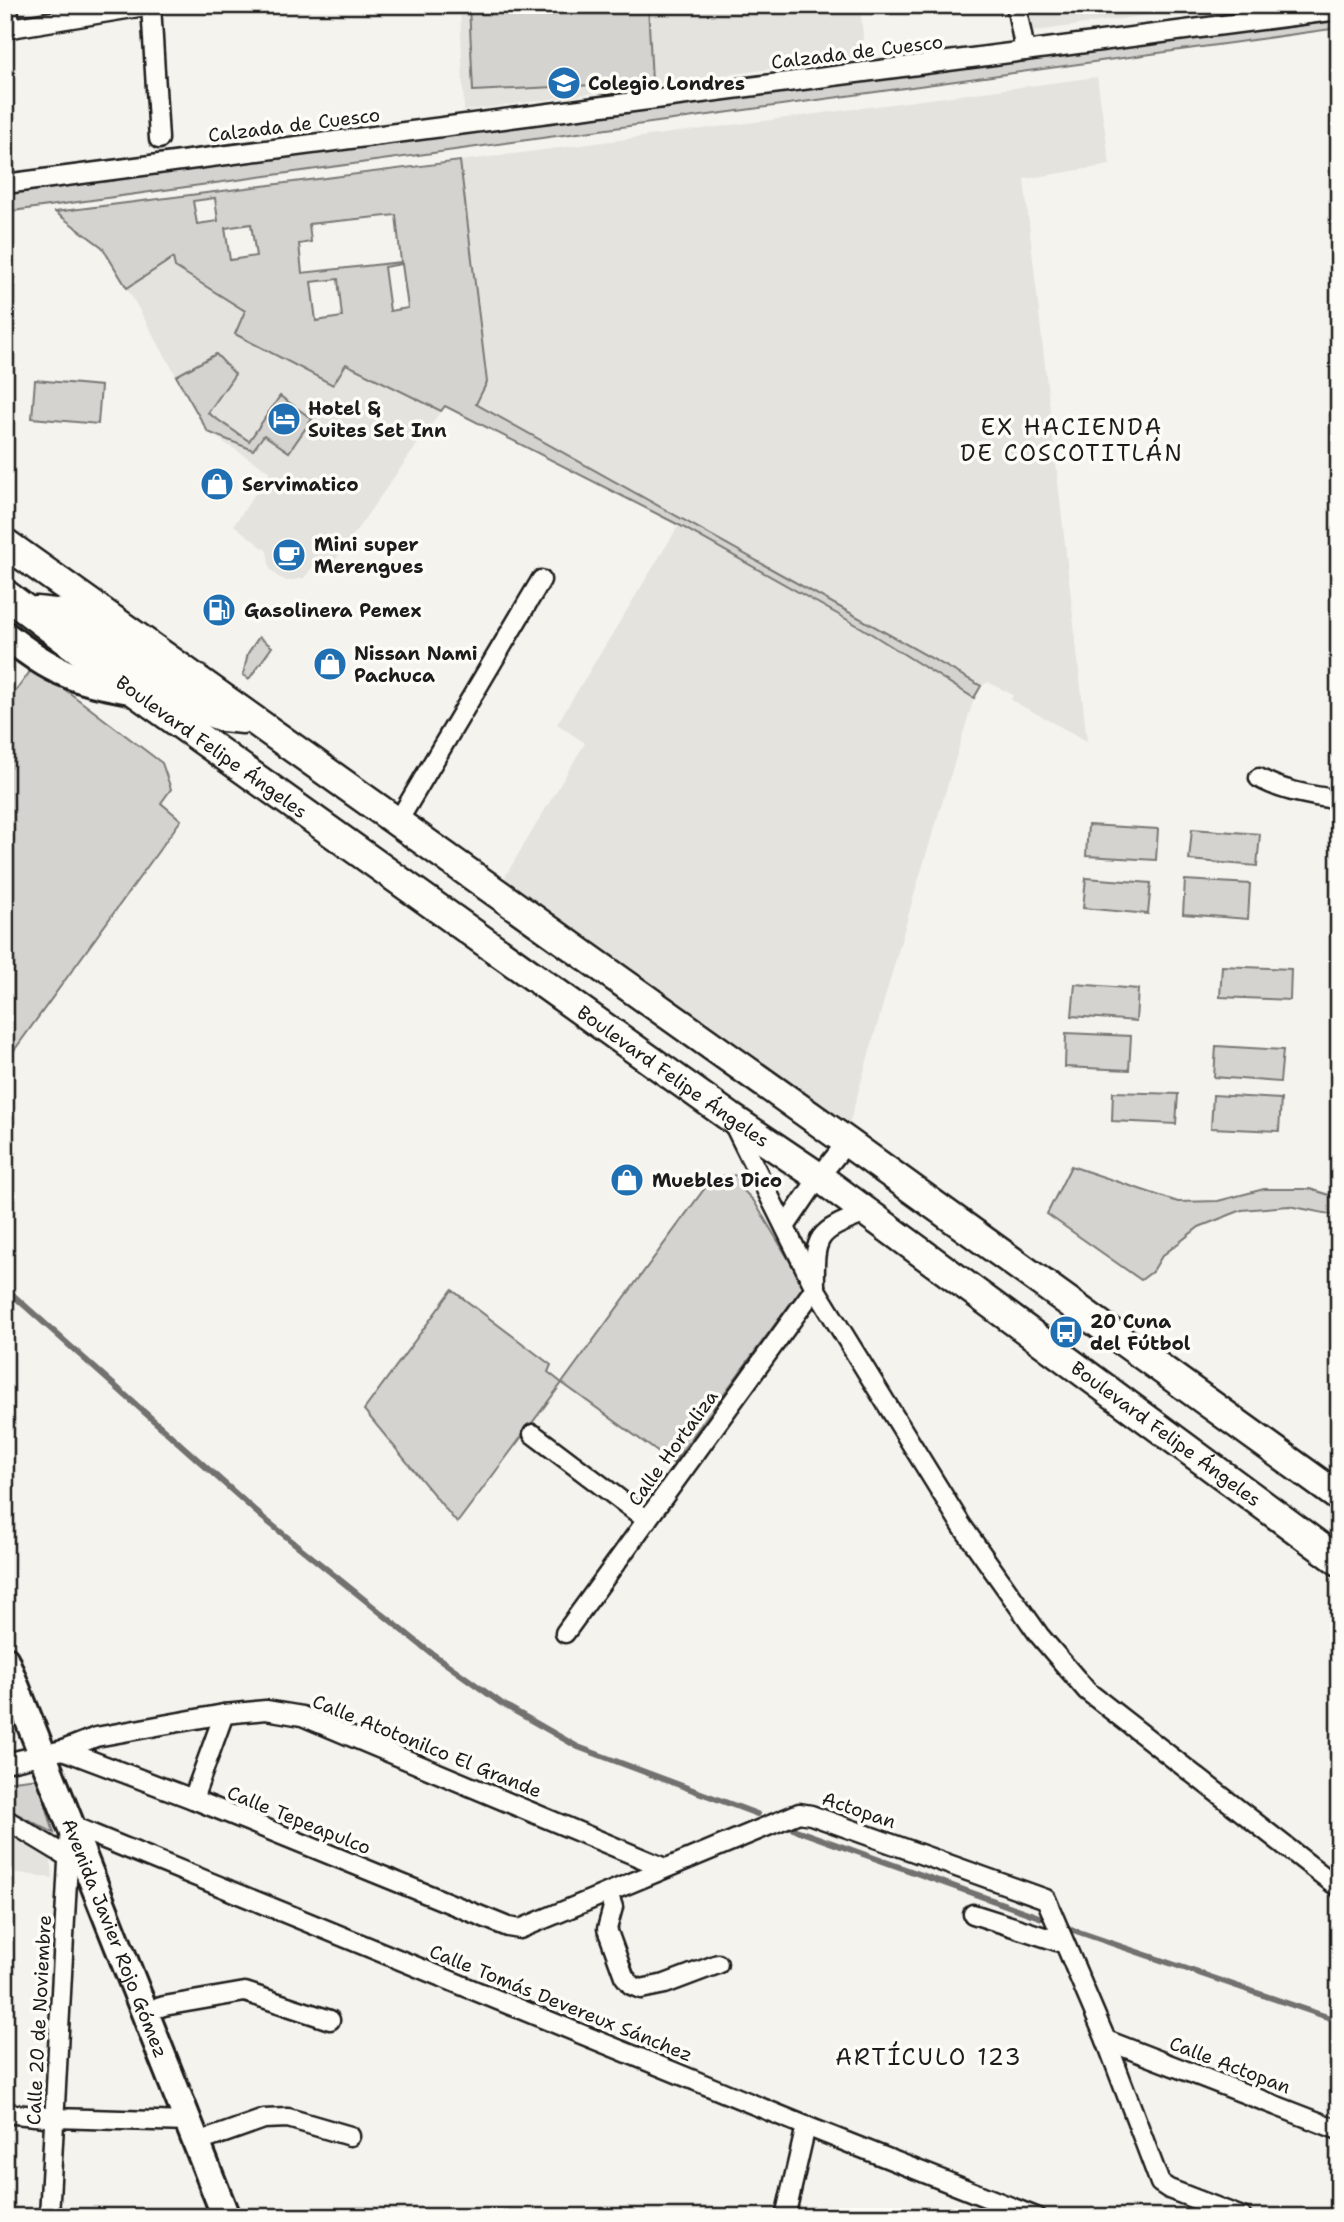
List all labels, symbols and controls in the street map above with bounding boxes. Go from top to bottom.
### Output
street label: Calzada de Cuesco [770,29,944,75]
school or university icon: Colegio Londres [545,64,583,102]
place label: Colegio Londres [588,71,745,96]
street label: Calzada de Cuesco [207,102,381,148]
place label: Hotel & Suites Set Inn [308,396,447,443]
hotel icon: Hotel & Suites Set Inn [265,400,303,438]
district label: EX HACIENDA DE COSCOTITLÁN [960,412,1184,468]
shop icon: Servimatico [198,465,236,503]
place label: Servimatico [242,472,359,497]
place label: Mini super Merengues [314,532,423,579]
cafe icon: Mini super Merengues [270,536,308,574]
fuel station icon: Gasolinera Pemex [200,591,238,629]
place label: Gasolinera Pemex [244,598,421,623]
place label: Nissan Nami Pachuca [354,641,478,688]
shop icon: Nissan Nami Pachuca [311,645,349,683]
street label: Boulevard Felipe Ángeles [111,669,313,824]
street label: Boulevard Felipe Ángeles [572,999,774,1153]
shop icon: Muebles Dico [608,1161,646,1199]
place label: Muebles Dico [652,1168,782,1193]
place label: 20 Cuna del Fútbol [1090,1309,1191,1356]
bus stop icon: 20 Cuna del Fútbol [1047,1313,1085,1351]
street label: Boulevard Felipe Ángeles [1066,1355,1266,1512]
street label: Calle Hortaliza [622,1385,724,1511]
street label: Calle Atotonilco El Grande [309,1689,545,1803]
street label: Calle Tepeapulco [223,1780,375,1860]
street label: Actopan [819,1786,899,1834]
street label: Avenida Javier Rojo Gómez [57,1815,174,2061]
street label: Calle 20 de Noviembre [21,1914,57,2126]
street label: Calle Tomás Devereux Sánchez [426,1939,696,2067]
street label: Calle Actopan [1166,2030,1294,2100]
district label: ARTÍCULO 123 [835,2041,1023,2072]

